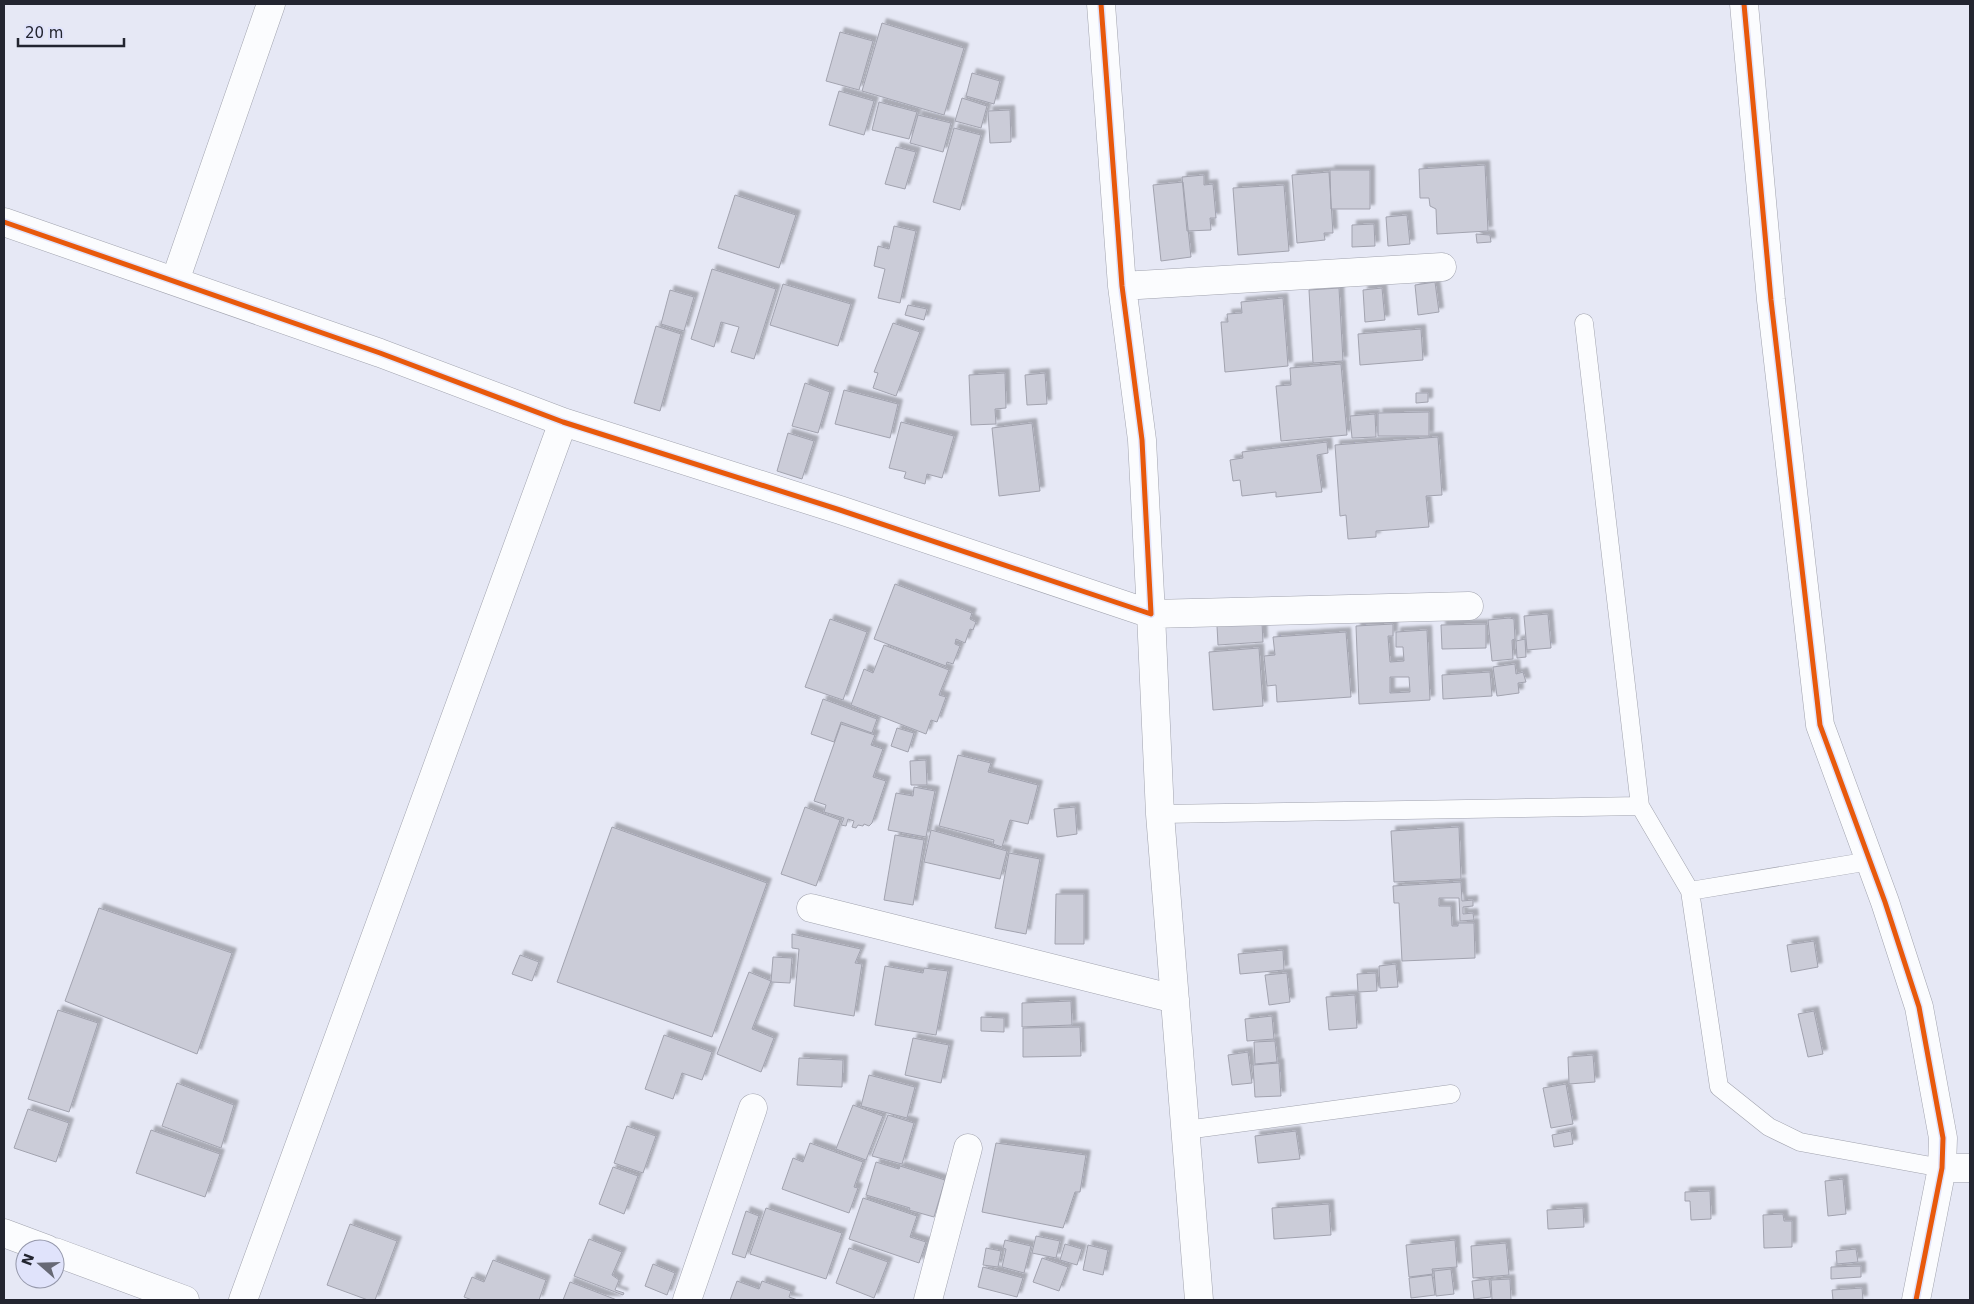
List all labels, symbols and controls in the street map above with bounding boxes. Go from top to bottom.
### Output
scale bar [18,15,124,47]
text: 20 m [25,24,63,42]
north arrow [15,1239,65,1289]
text: N [18,1251,37,1268]

